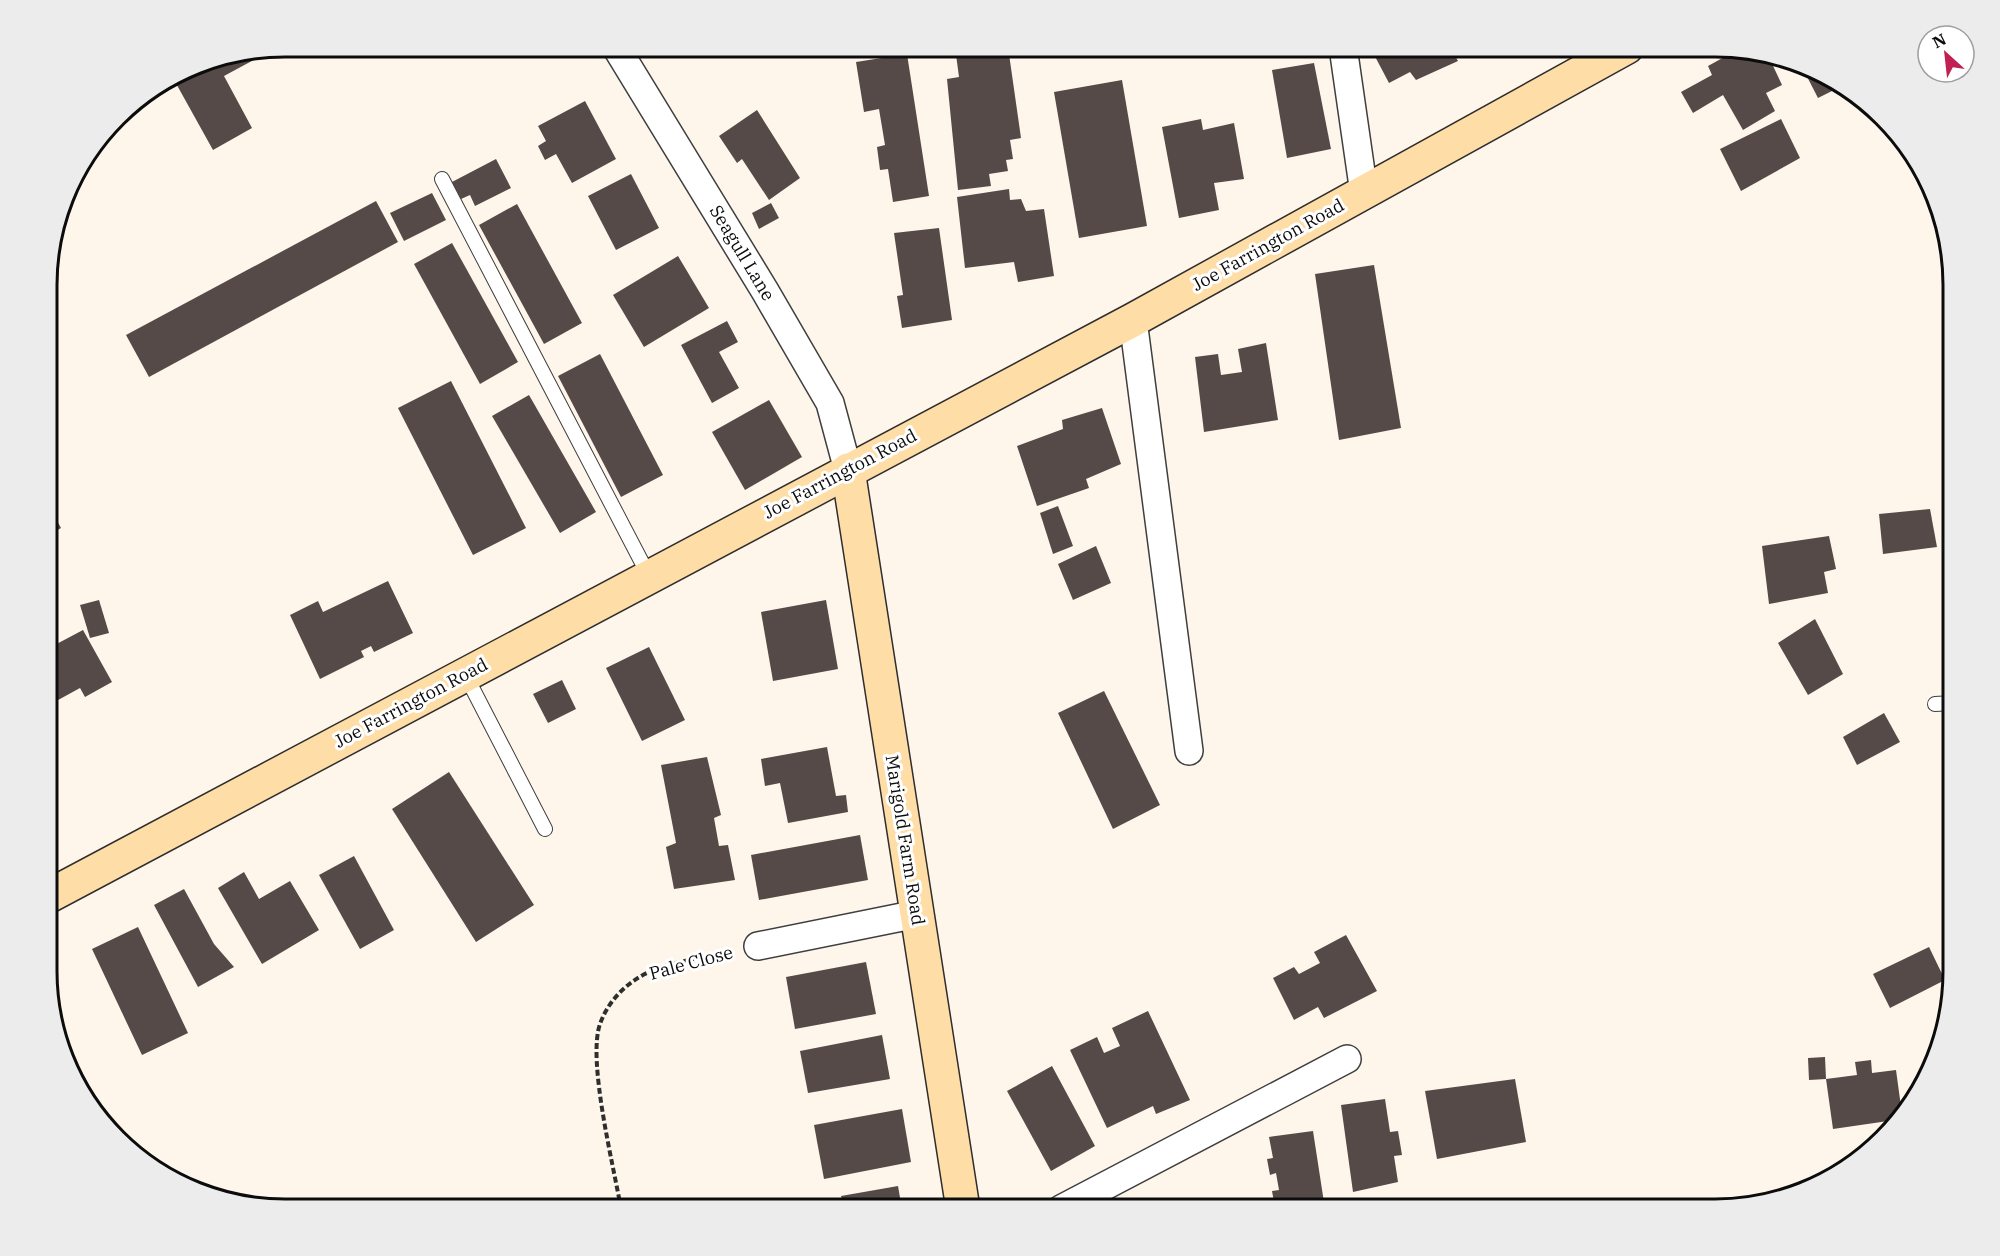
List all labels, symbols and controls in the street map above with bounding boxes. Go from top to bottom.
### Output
north arrow [1916,24,1976,84]
text: N [1929,29,1949,52]
street label: Joe Farrington Road [1188,193,1348,296]
street label: Seagull Lane [705,201,780,305]
street label: Joe Farrington Road [759,423,921,524]
street label: Joe Farrington Road [330,652,492,753]
street label: Marigold Farm Road [881,753,930,927]
street label: Pale Close [647,940,735,985]

